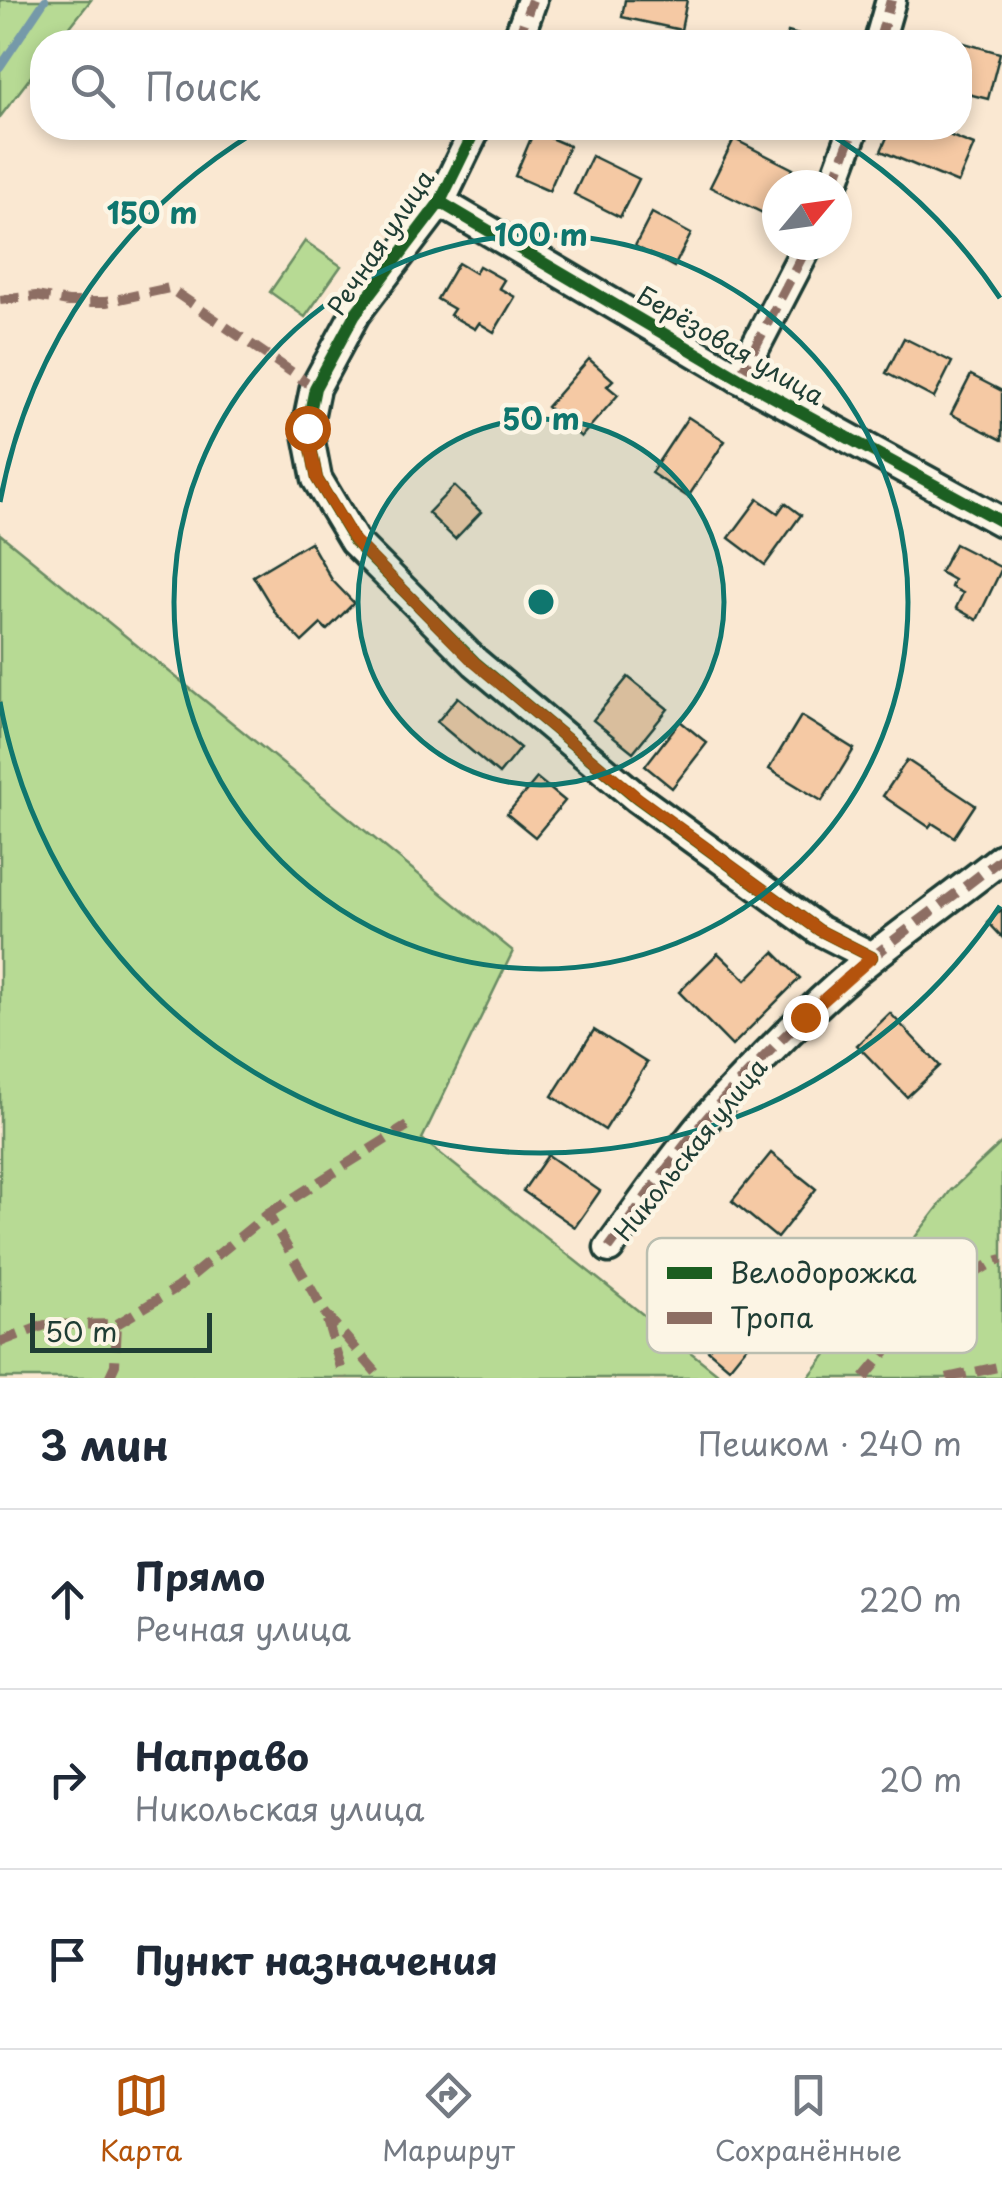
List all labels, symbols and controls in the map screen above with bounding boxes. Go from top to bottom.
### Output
search box [30,30,972,140]
text: Поиск [145,57,260,114]
icon: search [65,58,120,113]
street label: Речная улица [317,161,443,323]
north arrow [762,170,852,260]
text: 150 m [107,189,197,234]
text: 100 m [494,211,588,256]
street label: Берёзовая улица [630,276,832,414]
text: 50 m [502,395,580,440]
route start [285,406,331,452]
centre of rings [523,584,559,620]
route end [783,995,829,1041]
street label: Никольская улица [604,1049,776,1249]
legend [647,1238,977,1353]
text: Велодорожка [730,1250,917,1293]
text: Тропа [730,1295,814,1338]
scale bar [30,1308,212,1352]
text: 50 m [45,1309,118,1352]
text: 3 мин [40,1412,169,1475]
text: Пешком · 240 m [698,1419,962,1467]
text: Прямо [135,1547,265,1604]
icon: ahead [40,1572,95,1627]
text: 220 m [859,1575,962,1623]
text: Речная улица [135,1604,351,1652]
text: Направо [135,1727,309,1784]
icon: right [40,1752,95,1807]
text: 20 m [880,1755,962,1803]
text: Никольская улица [135,1784,424,1832]
text: Пункт назначения [135,1931,498,1988]
icon: arrive [40,1932,95,1987]
tab: Карта [100,2068,182,2171]
tab: Маршрут [382,2068,515,2171]
tab: Сохранённые [715,2068,902,2171]

